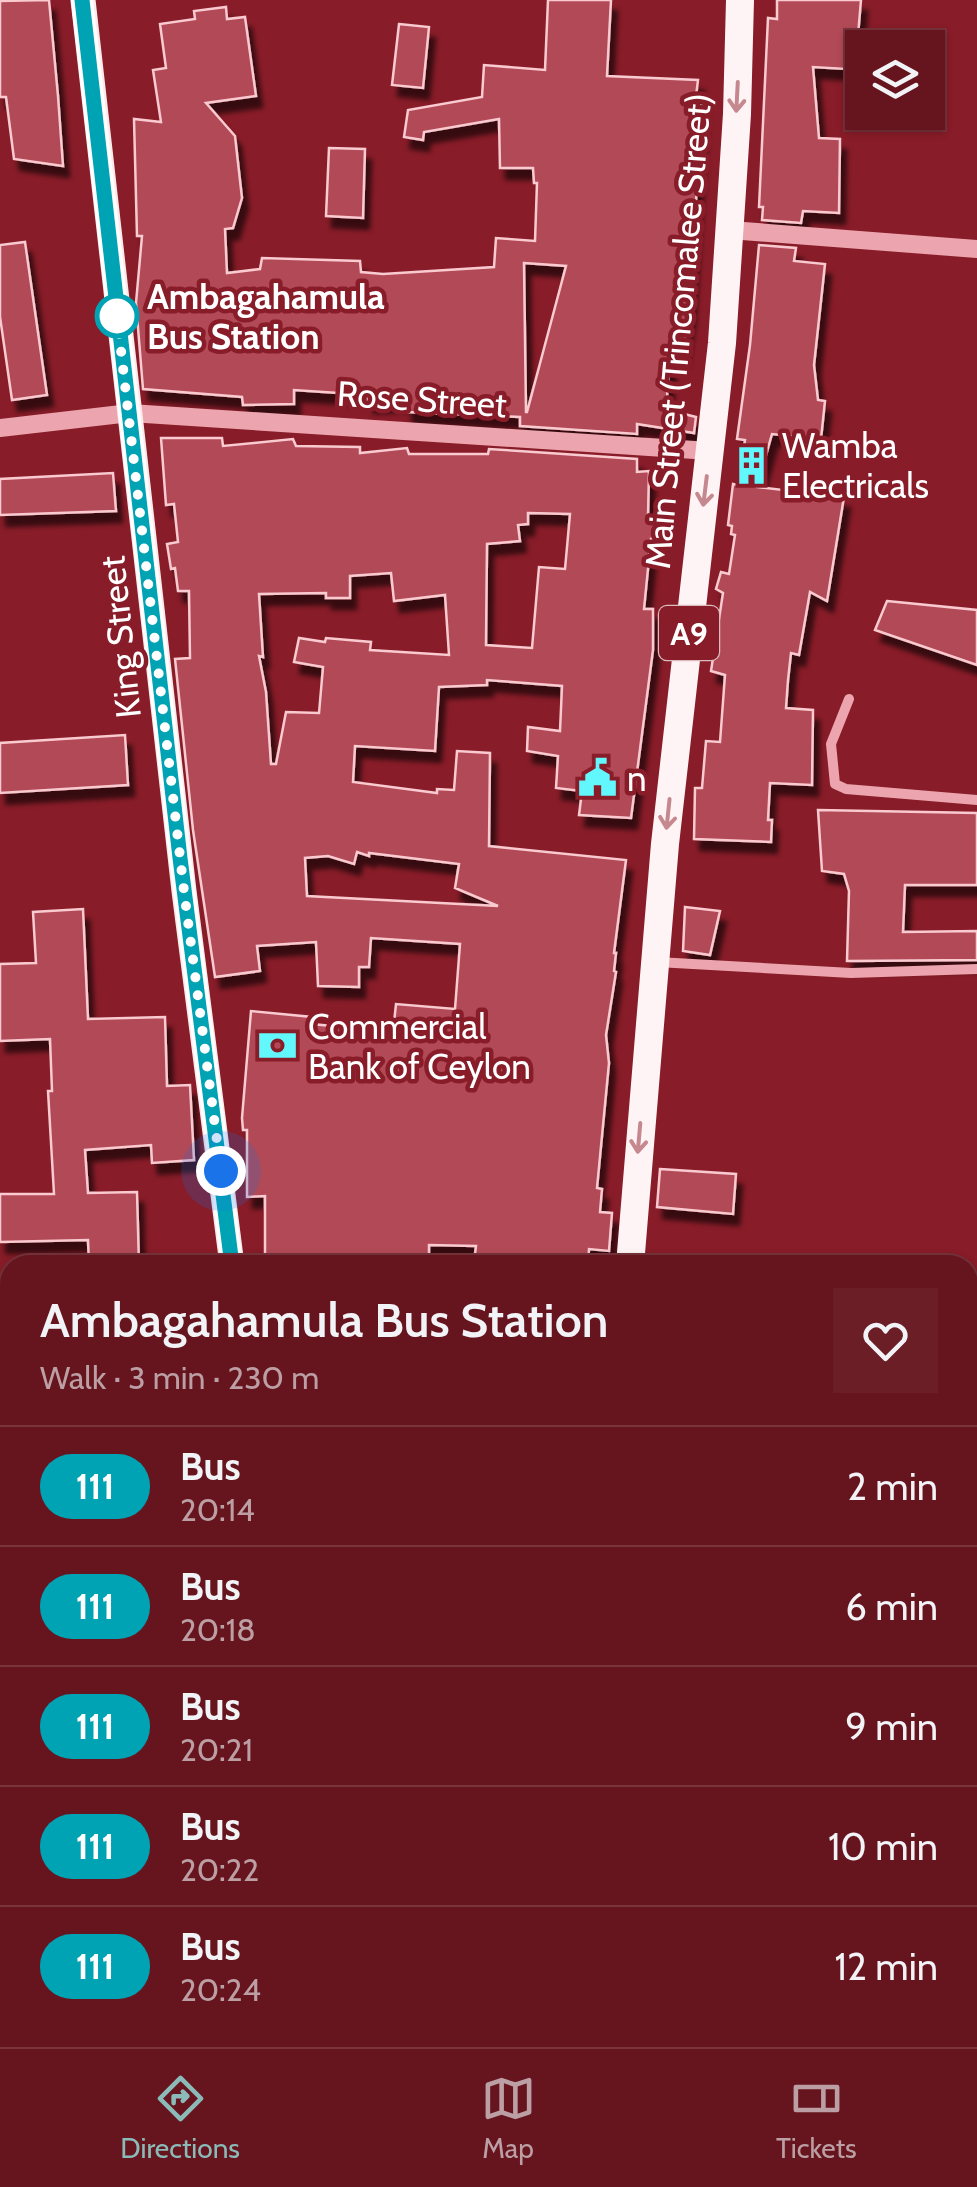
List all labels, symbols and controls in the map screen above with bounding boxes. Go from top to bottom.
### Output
map controls [845,30,945,130]
button: layers [845,30,945,130]
one-way arrow [727,81,746,113]
street label: Main Street (Trincomalee Street) [636,91,720,571]
place label: Ambagahamula Bus Station [147,275,385,358]
marker: Ambagahamula Bus Station [96,295,138,337]
street label: Rose Street [336,372,508,426]
place label: Wamba Electricals [782,424,929,507]
building icon: Wamba Electricals [731,444,773,486]
one-way arrow [695,474,714,507]
street label: King Street [90,554,150,720]
road number: A9 [659,606,719,660]
public building icon: n [576,757,618,799]
place label: n [627,757,647,800]
one-way arrow [658,797,677,830]
place label: Commercial Bank of Ceylon [308,1005,531,1088]
bank icon: Commercial Bank of Ceylon [257,1025,299,1067]
one-way arrow [630,1121,649,1153]
your location [196,1146,246,1196]
button: heart [833,1288,938,1393]
text: Ambagahamula Bus Station [40,1291,608,1349]
text: Walk · 3 min · 230 m [40,1358,319,1397]
text: Bus [180,1443,241,1490]
text: 2 min [847,1463,938,1510]
text: 111 [76,1465,114,1508]
text: 20:14 [180,1490,255,1529]
text: Bus [180,1563,241,1610]
text: 6 min [845,1583,938,1630]
text: 111 [76,1585,114,1628]
text: 20:18 [180,1610,256,1649]
text: Bus [180,1683,241,1730]
text: 9 min [845,1703,938,1750]
text: 111 [76,1705,114,1748]
text: 20:21 [180,1730,253,1769]
text: Bus [180,1803,241,1850]
text: 10 min [828,1823,938,1870]
text: 111 [76,1825,114,1868]
text: 20:22 [180,1850,259,1889]
text: Bus [180,1923,241,1970]
text: 12 min [835,1943,938,1990]
text: 111 [76,1945,114,1988]
text: 20:24 [180,1970,261,2009]
tab: Directions [120,2071,240,2165]
tab: Map [481,2071,536,2165]
tab: Tickets [776,2071,857,2165]

